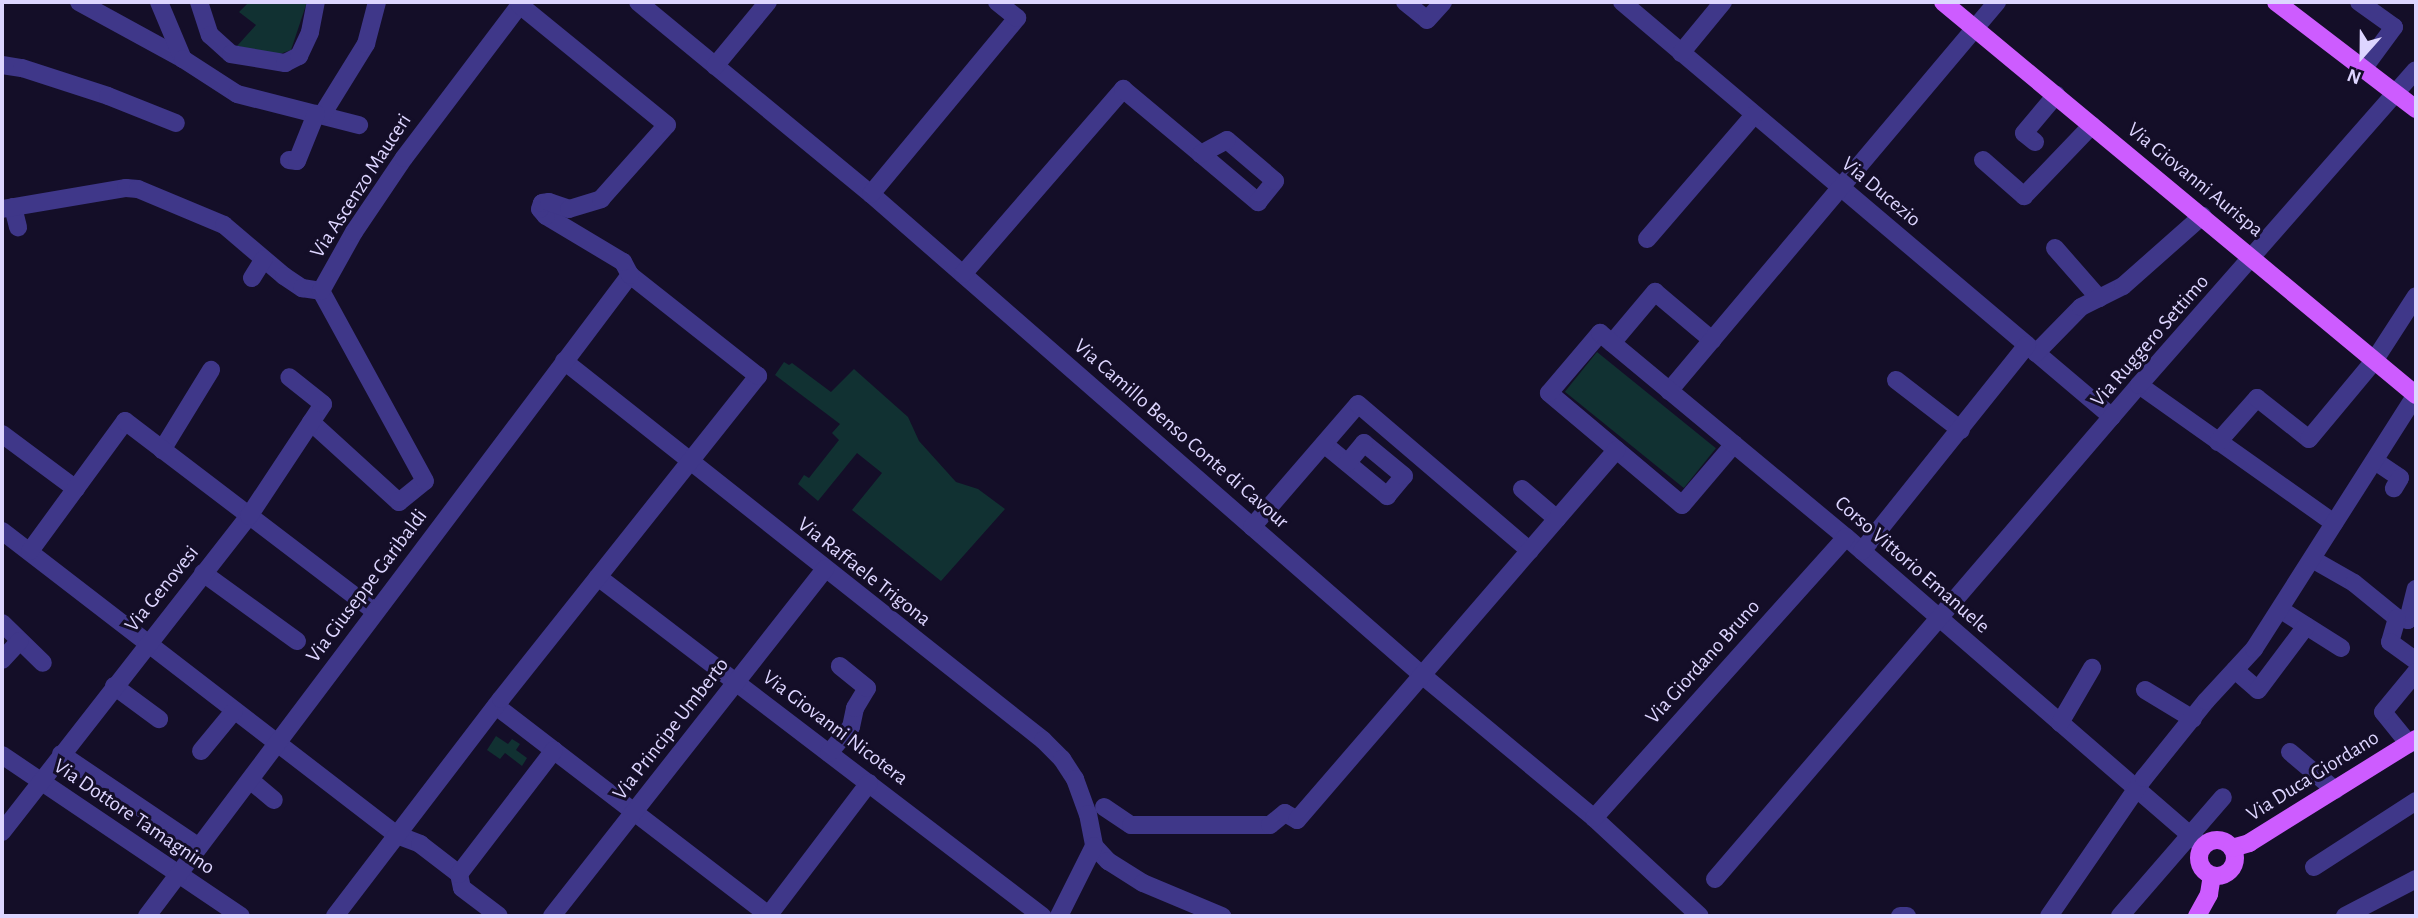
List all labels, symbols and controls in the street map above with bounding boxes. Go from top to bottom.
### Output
north arrow [2327,21,2397,91]
text: N [2345,65,2364,87]
street label: Via Ascenzo Mauceri [305,109,417,263]
street label: Via Giovanni Aurispa [2122,117,2268,243]
street label: Via Ducezio [1836,151,1926,233]
street label: Via Ruggero Settimo [2086,270,2214,412]
street label: Via Camillo Benso Conte di Cavour [1068,334,1294,534]
street label: Corso Vittorio Emanuele [1829,491,1995,639]
street label: Via Giuseppe Garibaldi [301,504,433,668]
street label: Via Raffaele Trigona [792,512,936,632]
street label: Via Genovesi [120,541,204,637]
street label: Via Giordano Bruno [1640,594,1766,730]
street label: Via Principe Umberto [608,653,734,805]
street label: Via Giovanni Nicotera [757,665,913,791]
street label: Via Duca Giordano [2242,725,2384,827]
street label: Via Dottore Tamagnino [48,754,220,880]

